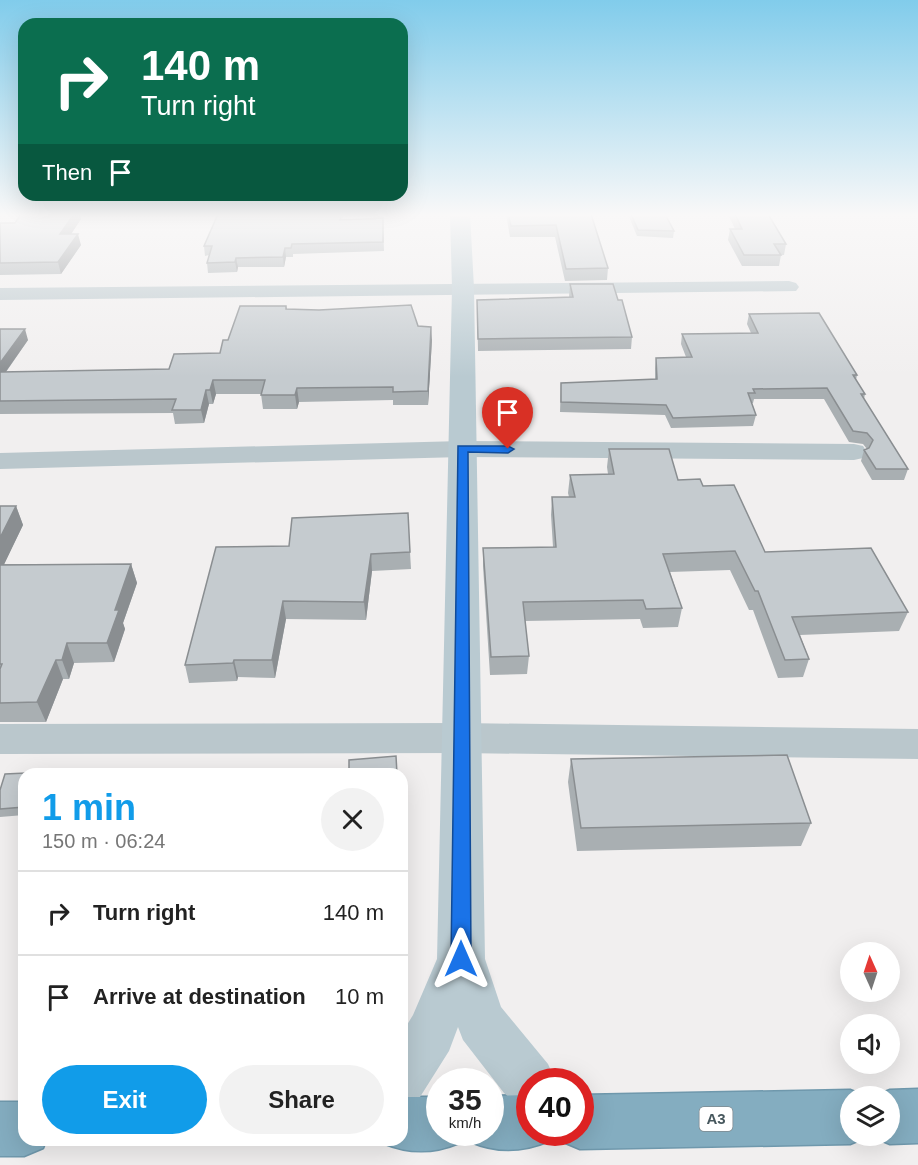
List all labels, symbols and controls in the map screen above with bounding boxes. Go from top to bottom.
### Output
icon: right [42,42,120,120]
text: 140 m [141,42,260,89]
text: Turn right [141,91,256,121]
icon: arrive [104,156,137,189]
text: Then [42,160,92,185]
pin [482,387,533,449]
icon: arrive [491,396,524,429]
text: 1 min [42,787,136,828]
button: close [321,788,384,851]
text: 150 m · 06:24 [42,830,165,852]
icon: right [42,897,75,930]
text: Turn right [93,900,195,925]
text: 140 m [323,900,384,925]
position arrow [429,927,493,991]
north arrow [840,942,900,1002]
map controls [840,942,900,1146]
icon: arrive [42,981,75,1014]
text: Arrive at destination [93,984,306,1009]
text: 10 m [335,984,384,1009]
button: sound [840,1014,900,1074]
button: Exit [42,1065,207,1134]
button: Share [219,1065,384,1134]
speed limit sign: 40 [516,1068,594,1146]
text: 35 [448,1083,482,1116]
button: layers [840,1086,900,1146]
road number: A3 [700,1107,732,1131]
text: km/h [449,1114,481,1131]

